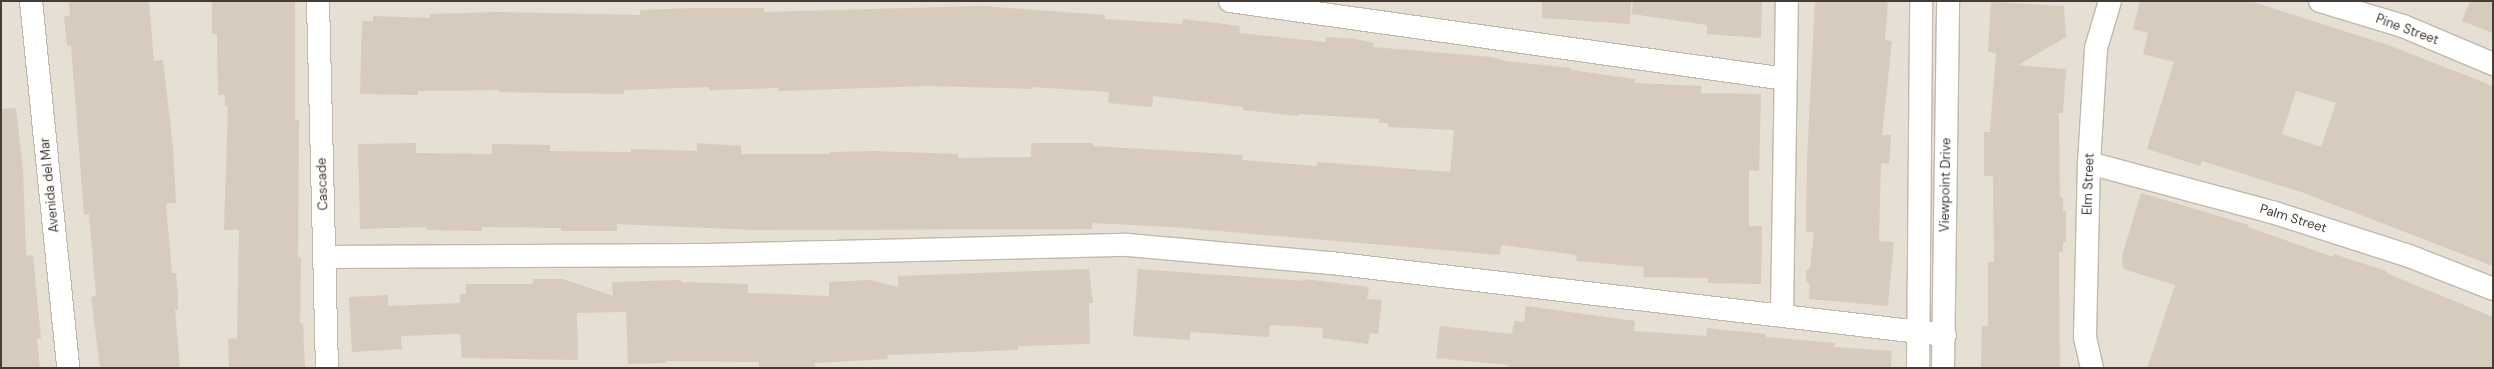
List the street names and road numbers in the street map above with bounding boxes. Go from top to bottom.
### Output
street label: Pine Street [2373,11,2441,49]
street label: Avenida del Mar [37,137,63,233]
street label: Viewpoint Drive [1937,138,1955,232]
street label: Elm Street [2080,153,2098,215]
street label: Cascade [314,157,332,211]
street label: Palm Street [2258,201,2328,237]

